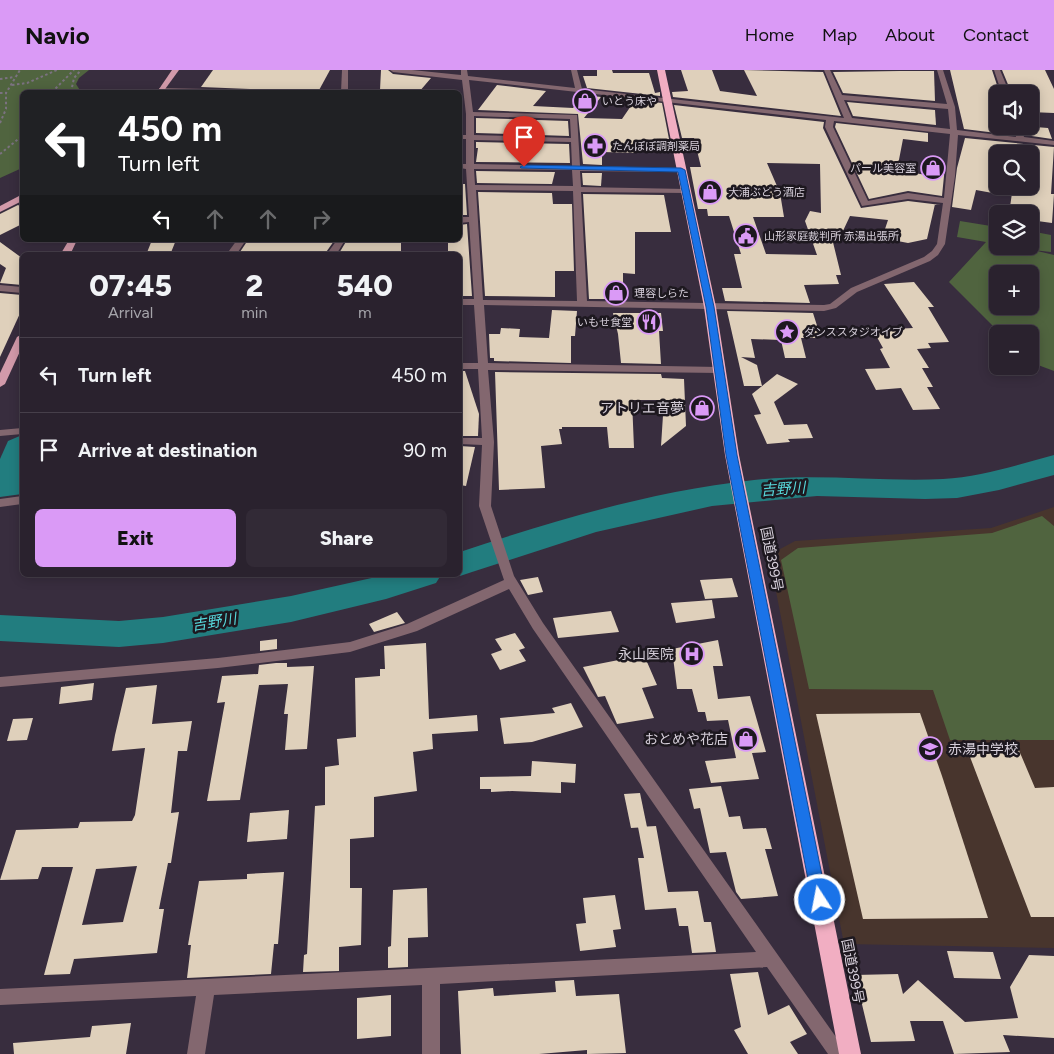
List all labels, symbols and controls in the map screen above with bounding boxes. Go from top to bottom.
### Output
text: Navio [25,21,90,50]
text: Home [745,24,794,46]
text: Map [822,24,857,46]
text: About [885,24,935,46]
text: Contact [963,24,1029,46]
map controls [989,85,1039,375]
button: sound [989,85,1039,135]
shop icon: いとう床や [572,88,598,114]
place label: いとう床や [602,95,657,108]
text: 450 m [118,108,222,150]
icon: left [35,110,100,175]
pin [503,116,545,167]
icon: arrive [510,123,538,151]
pharmacy icon: たんぽぽ調剤薬局 [582,133,608,159]
place label: たんぽぽ調剤薬局 [612,140,700,153]
button: search [989,145,1039,195]
text: Turn left [118,150,200,177]
shop icon: パール美容室 [920,155,946,181]
place label: パール美容室 [850,162,916,175]
shop icon: 大浦ぶどう酒店 [697,179,723,205]
place label: 大浦ぶどう酒店 [728,186,805,199]
icon: left [148,205,176,233]
icon: ahead [201,205,229,233]
icon: ahead [254,205,282,233]
icon: right [307,205,335,233]
button: layers [989,205,1039,255]
public building icon: 山形家庭裁判所 赤湯出張所 [733,223,759,249]
place label: 山形家庭裁判所 赤湯出張所 [764,230,900,243]
button: + [989,265,1039,315]
text: 07:45 [89,267,172,304]
text: 2 [245,267,263,304]
text: 540 [337,267,393,304]
shop icon: 理容しらた [603,280,629,306]
place label: 理容しらた [634,287,689,300]
text: Arrival [108,303,153,322]
text: min [241,303,267,322]
text: m [358,303,372,322]
restaurant icon: いもせ食堂 [636,309,662,335]
place label: いもせ食堂 [577,316,632,329]
place icon: ダンススタジオイブ [774,319,800,345]
button: − [989,325,1039,375]
place label: ダンススタジオイブ [804,326,903,339]
icon: left [35,361,63,389]
text: Turn left [78,364,152,387]
text: 450 m [391,364,447,387]
shop icon: アトリエ音夢 [689,395,715,421]
place label: アトリエ音夢 [600,400,684,417]
icon: arrive [35,436,63,464]
text: Arrive at destination [78,439,257,462]
text: 90 m [403,439,447,462]
water label: 吉野川 [760,478,808,500]
button: Exit [35,509,236,567]
button: Share [246,509,447,567]
street label: 国道399号 [757,525,786,593]
water label: 吉野川 [190,609,240,634]
hospital icon: 永山医院 [679,641,705,667]
place label: 永山医院 [618,646,674,663]
shop icon: おとめや花店 [733,726,759,752]
place label: おとめや花店 [644,731,728,748]
school or university icon: 赤湯中学校 [917,736,943,762]
place label: 赤湯中学校 [948,741,1018,758]
position arrow [793,873,845,925]
street label: 国道399号 [838,937,867,1005]

